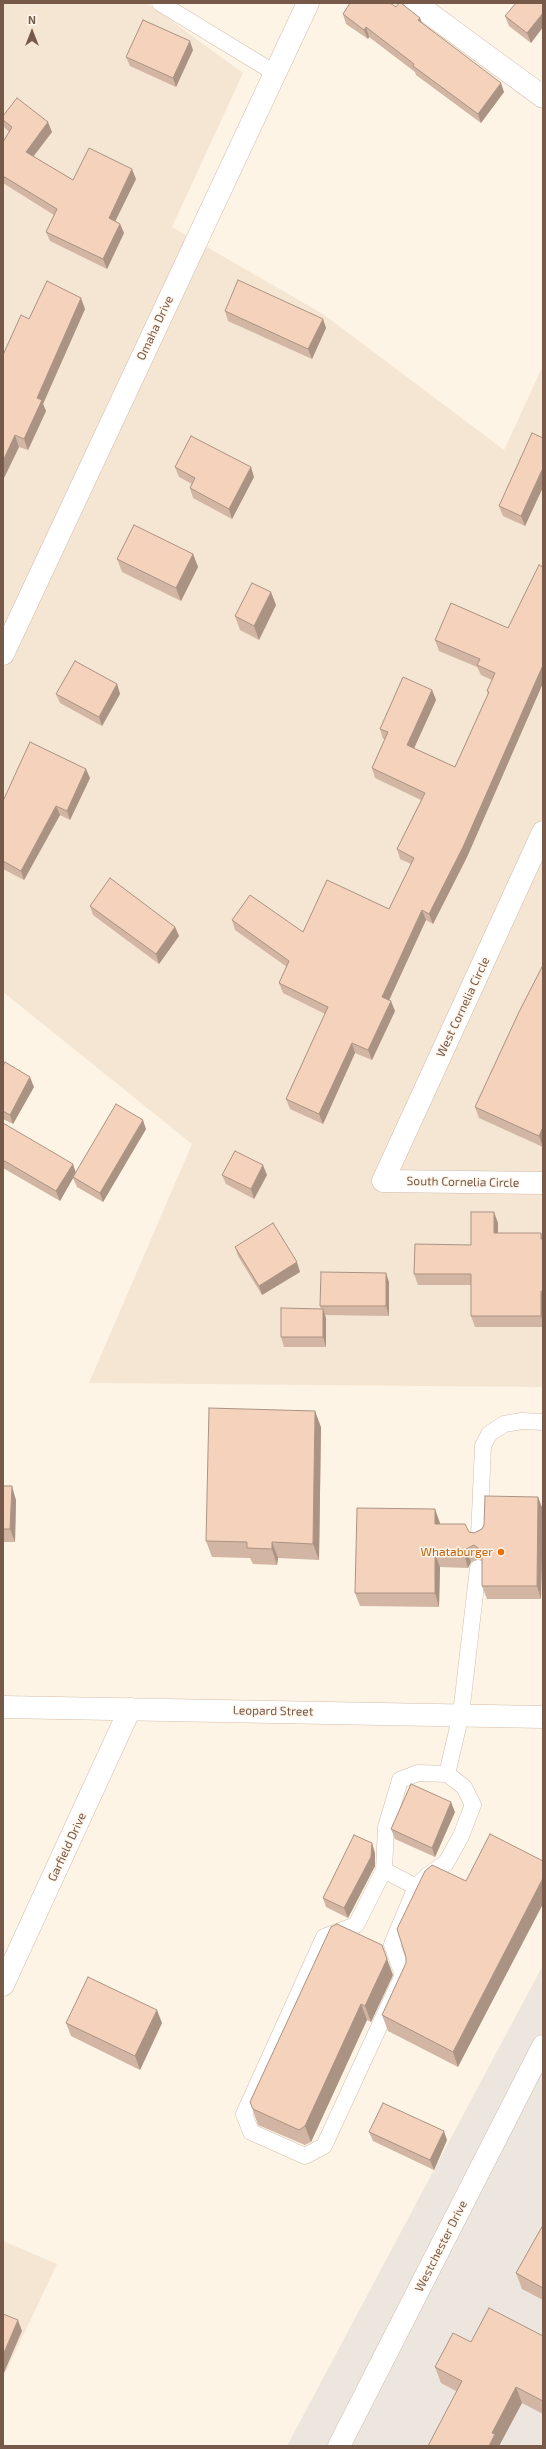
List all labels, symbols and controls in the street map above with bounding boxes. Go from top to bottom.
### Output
north arrow [12,12,52,52]
text: N [28,13,36,26]
street label: Omaha Drive [134,293,176,363]
street label: West Cornelia Circle [433,955,493,1059]
street label: South Cornelia Circle [407,1174,519,1190]
place label: Whataburger [421,1545,493,1559]
marker: Whataburger [496,1547,506,1557]
street label: Leopard Street [233,1703,313,1719]
street label: Garfield Drive [45,1810,89,1884]
street label: Westchester Drive [412,2198,470,2294]

